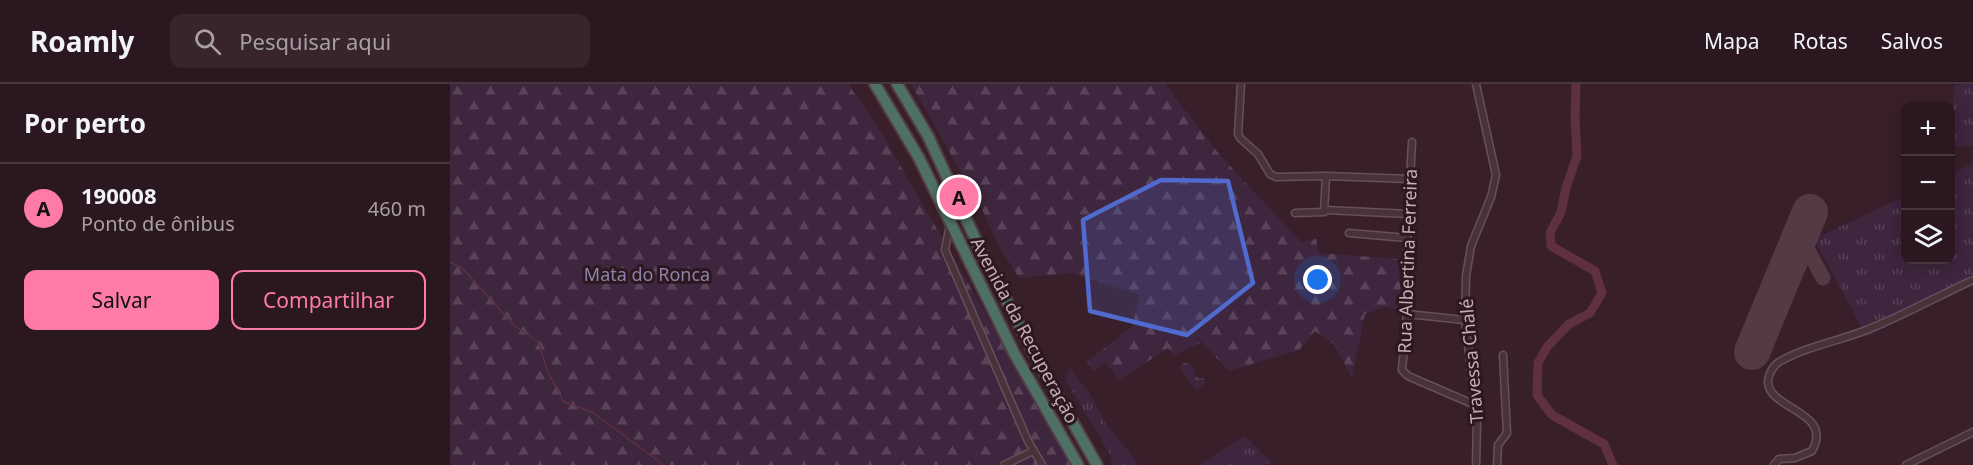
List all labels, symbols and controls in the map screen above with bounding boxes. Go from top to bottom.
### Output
search box [170,14,590,68]
text: Roamly [30,22,134,60]
icon: search [191,25,224,58]
text: Pesquisar aqui [239,26,391,56]
text: Mapa [1704,27,1760,55]
text: Rotas [1793,27,1848,55]
text: Salvos [1881,27,1943,55]
map controls [1901,102,1955,264]
button: + [1901,102,1955,156]
text: Por perto [24,105,146,141]
button: − [1901,156,1955,210]
street label: Rua Albertina Ferreira [1392,168,1422,354]
pin: A [940,174,978,220]
text: 190008 [81,180,157,210]
text: A [37,195,50,222]
text: 460 m [368,195,426,222]
text: Ponto de ônibus [81,210,235,237]
button: layers [1901,210,1955,264]
street label: Avenida da Recuperação [966,233,1084,427]
park label: Mata do Ronca [584,262,710,286]
your location [1303,265,1332,294]
button: Salvar [24,270,219,330]
button: Compartilhar [231,270,426,330]
street label: Travessa Chalé [1454,298,1488,424]

